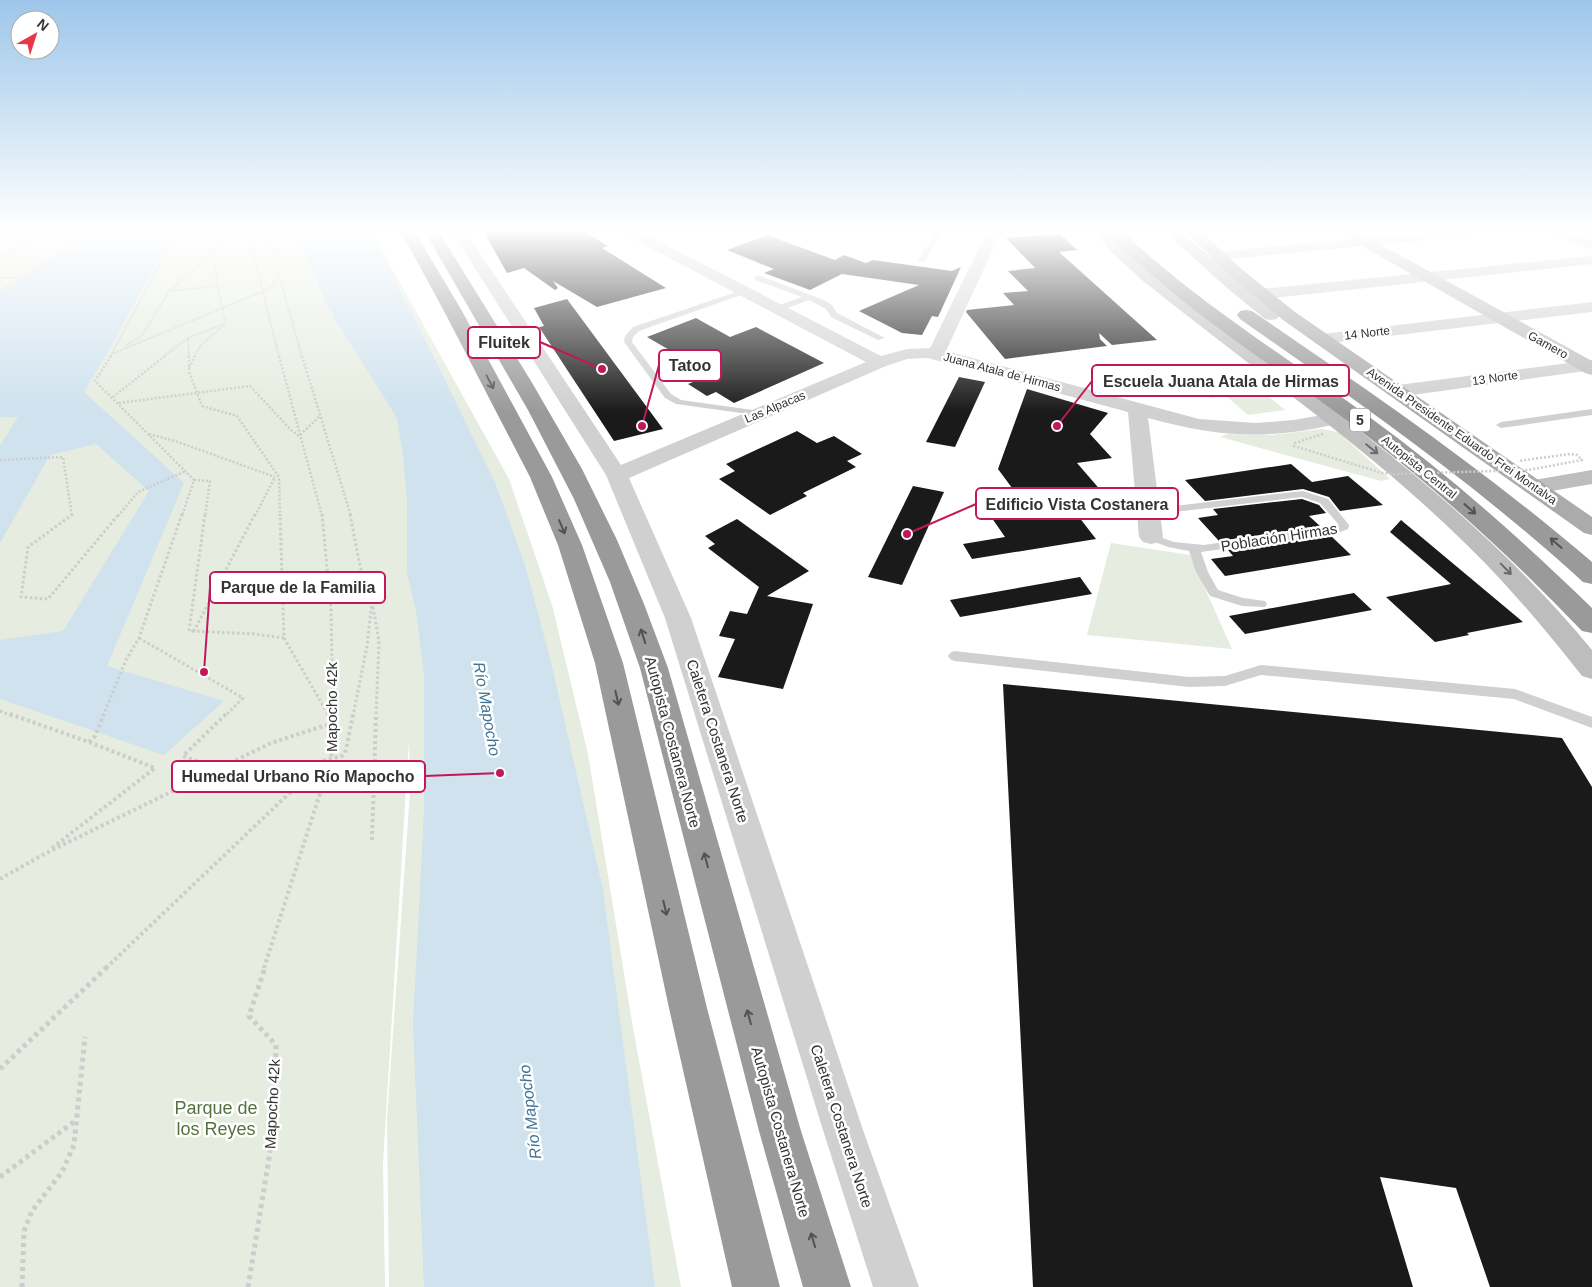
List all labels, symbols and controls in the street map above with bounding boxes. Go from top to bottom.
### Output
north arrow [10,10,60,60]
text: N [34,15,52,34]
street label: 14 Norte [1343,323,1391,343]
callout: Fluitek [468,327,540,358]
street label: Gamero [1526,328,1571,362]
text: Fluitek [478,334,530,351]
callout: Tatoo [659,350,721,381]
street label: Juana Atala de Hirmas [942,350,1062,394]
text: Tatoo [669,357,711,374]
callout: Escuela Juana Atala de Hirmas [1092,365,1349,396]
street label: Avenida Presidente Eduardo Frei Montalva [1364,365,1560,507]
street label: 13 Norte [1471,368,1519,388]
text: Escuela Juana Atala de Hirmas [1103,373,1339,390]
one-way arrow [485,374,495,389]
street label: Las Alpacas [742,388,808,426]
road number: 5 [1350,408,1370,432]
street label: Autopista Central [1379,433,1459,501]
one-way arrow [1365,444,1378,455]
callout: Edificio Vista Costanera [976,488,1178,519]
text: Edificio Vista Costanera [986,496,1169,513]
one-way arrow [1463,503,1476,514]
one-way arrow [558,519,568,534]
street label: Población Hirmas [1220,519,1338,555]
one-way arrow [1550,538,1563,549]
one-way arrow [1500,563,1512,575]
callout: Parque de la Familia [210,572,385,603]
text: Parque de la Familia [221,579,375,596]
one-way arrow [638,629,648,645]
street label: Autopista Costanera Norte [642,654,704,830]
street label: Caletera Costanera Norte [684,657,752,825]
street label: Mapocho 42k [323,661,340,752]
water label: Río Mapocho [470,661,504,757]
one-way arrow [613,690,622,706]
callout: Humedal Urbano Río Mapocho [172,761,425,792]
text: Humedal Urbano Río Mapocho [182,768,415,785]
one-way arrow [701,853,710,869]
one-way arrow [661,899,671,915]
one-way arrow [743,1009,753,1025]
street label: Caletera Costanera Norte [808,1042,876,1210]
street label: Autopista Costanera Norte [748,1045,814,1219]
street label: Mapocho 42k [261,1058,283,1149]
water label: Río Mapocho [516,1064,544,1160]
park label: Parque de los Reyes [174,1098,258,1139]
one-way arrow [808,1233,818,1249]

